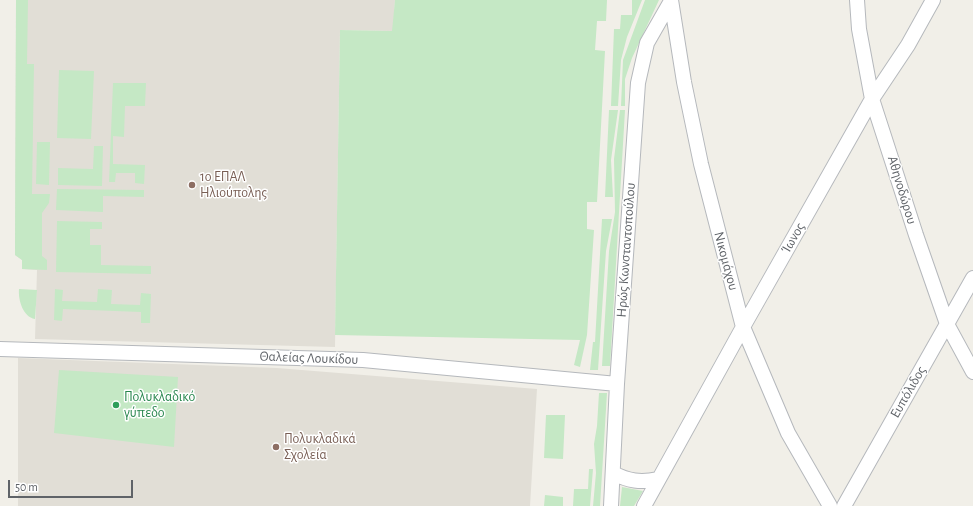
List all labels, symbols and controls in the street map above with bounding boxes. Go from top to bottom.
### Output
street label: Αθηνοδώρου [884,154,920,226]
place label: 1ο ΕΠΑΛ Ηλιούπολης [200,169,267,202]
marker: 1ο ΕΠΑΛ Ηλιούπολης [187,180,197,190]
street label: Ηρώς Κωνσταντοπούλου [613,182,639,318]
street label: Ίωνος [778,220,808,256]
street label: Νικομάχου [710,230,742,292]
street label: Θαλείας Λουκίδου [259,348,359,368]
street label: Ευπόλιδος [886,363,930,421]
place label: Πολυκλαδικό γύπεδο [124,389,195,422]
marker: Πολυκλαδικό γύπεδο [111,400,121,410]
place label: Πολυκλαδικά Σχολεία [284,431,356,464]
marker: Πολυκλαδικά Σχολεία [271,442,281,452]
scale bar [10,472,135,498]
text: 50 m [15,481,38,493]

